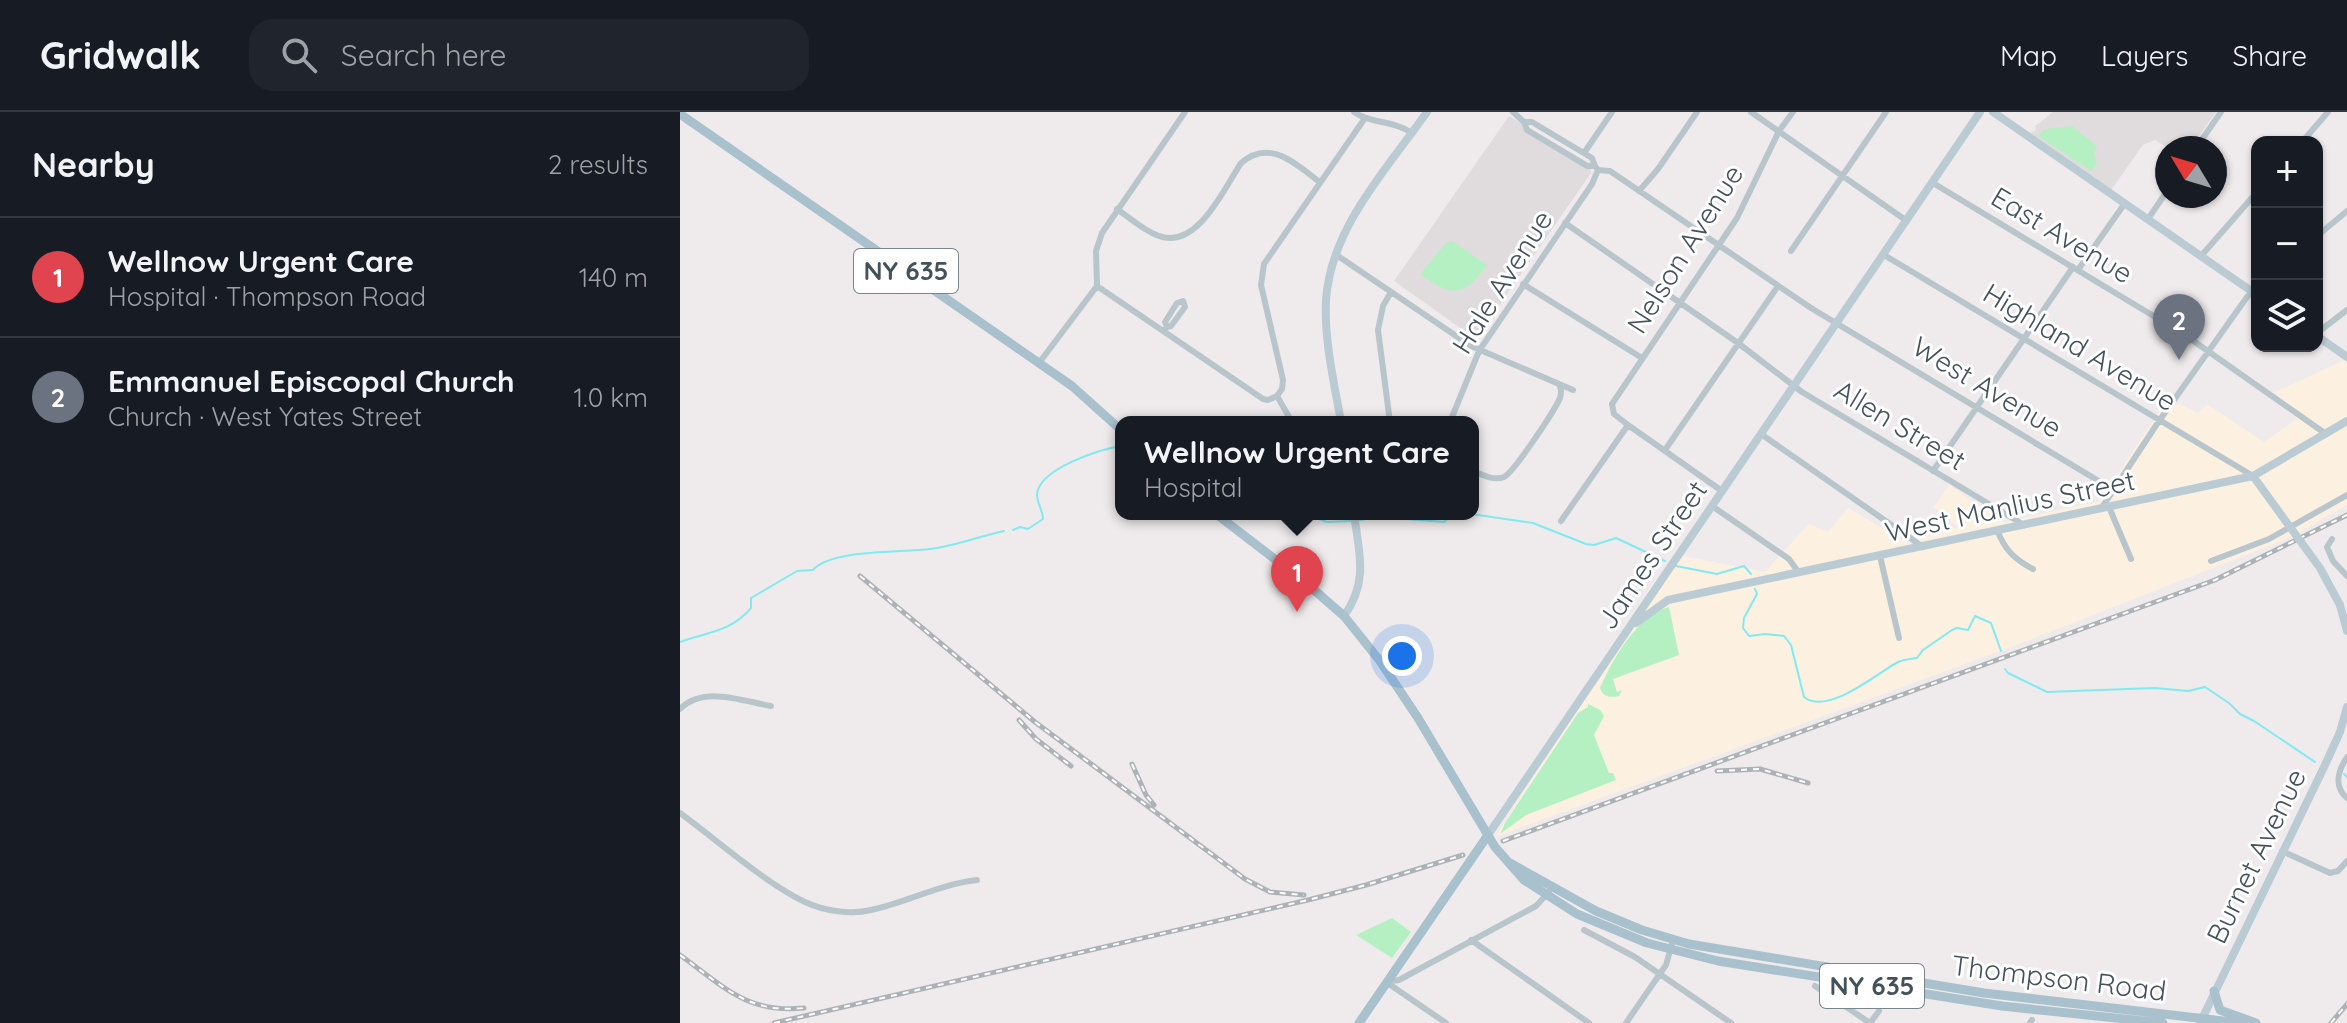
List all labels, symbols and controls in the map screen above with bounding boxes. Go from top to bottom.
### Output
search box [249,19,809,91]
text: Gridwalk [40,31,201,79]
icon: search [277,33,321,77]
text: Search here [341,36,506,74]
text: Map [2000,38,2057,73]
text: Layers [2101,38,2188,73]
text: Share [2232,38,2307,73]
north arrow [2155,136,2227,208]
map controls [2251,136,2323,352]
button: + [2251,136,2323,208]
text: Nearby [32,143,155,186]
text: 2 results [548,148,648,181]
street label: Nelson Avenue [1619,158,1750,340]
street label: East Avenue [1985,179,2139,290]
street label: Hale Avenue [1444,204,1559,360]
button: − [2251,208,2323,280]
text: Wellnow Urgent Care [108,242,414,280]
road number: NY 635 [854,249,958,293]
text: 1 [53,261,63,294]
text: 140 m [579,261,648,294]
street label: Highland Avenue [1977,275,2183,418]
text: Hospital · Thompson Road [108,280,426,313]
button: layers [2251,280,2323,352]
pin: 2 [2153,294,2205,360]
street label: West Avenue [1906,328,2068,445]
text: Emmanuel Episcopal Church [108,362,515,400]
street label: Allen Street [1828,372,1972,477]
text: 2 [51,381,65,414]
text: 1.0 km [573,381,648,414]
text: Church · West Yates Street [108,400,422,433]
popup [1115,416,1479,520]
text: Wellnow Urgent Care [1144,433,1450,471]
street label: West Manlius Street [1882,462,2138,549]
text: Hospital [1144,471,1243,504]
street label: James Street [1589,474,1714,636]
pin: 1 [1271,546,1323,612]
your location [1382,636,1422,676]
street label: Burnet Avenue [2198,763,2313,949]
street label: Thompson Road [1950,947,2168,1008]
road number: NY 635 [1820,964,1924,1008]

